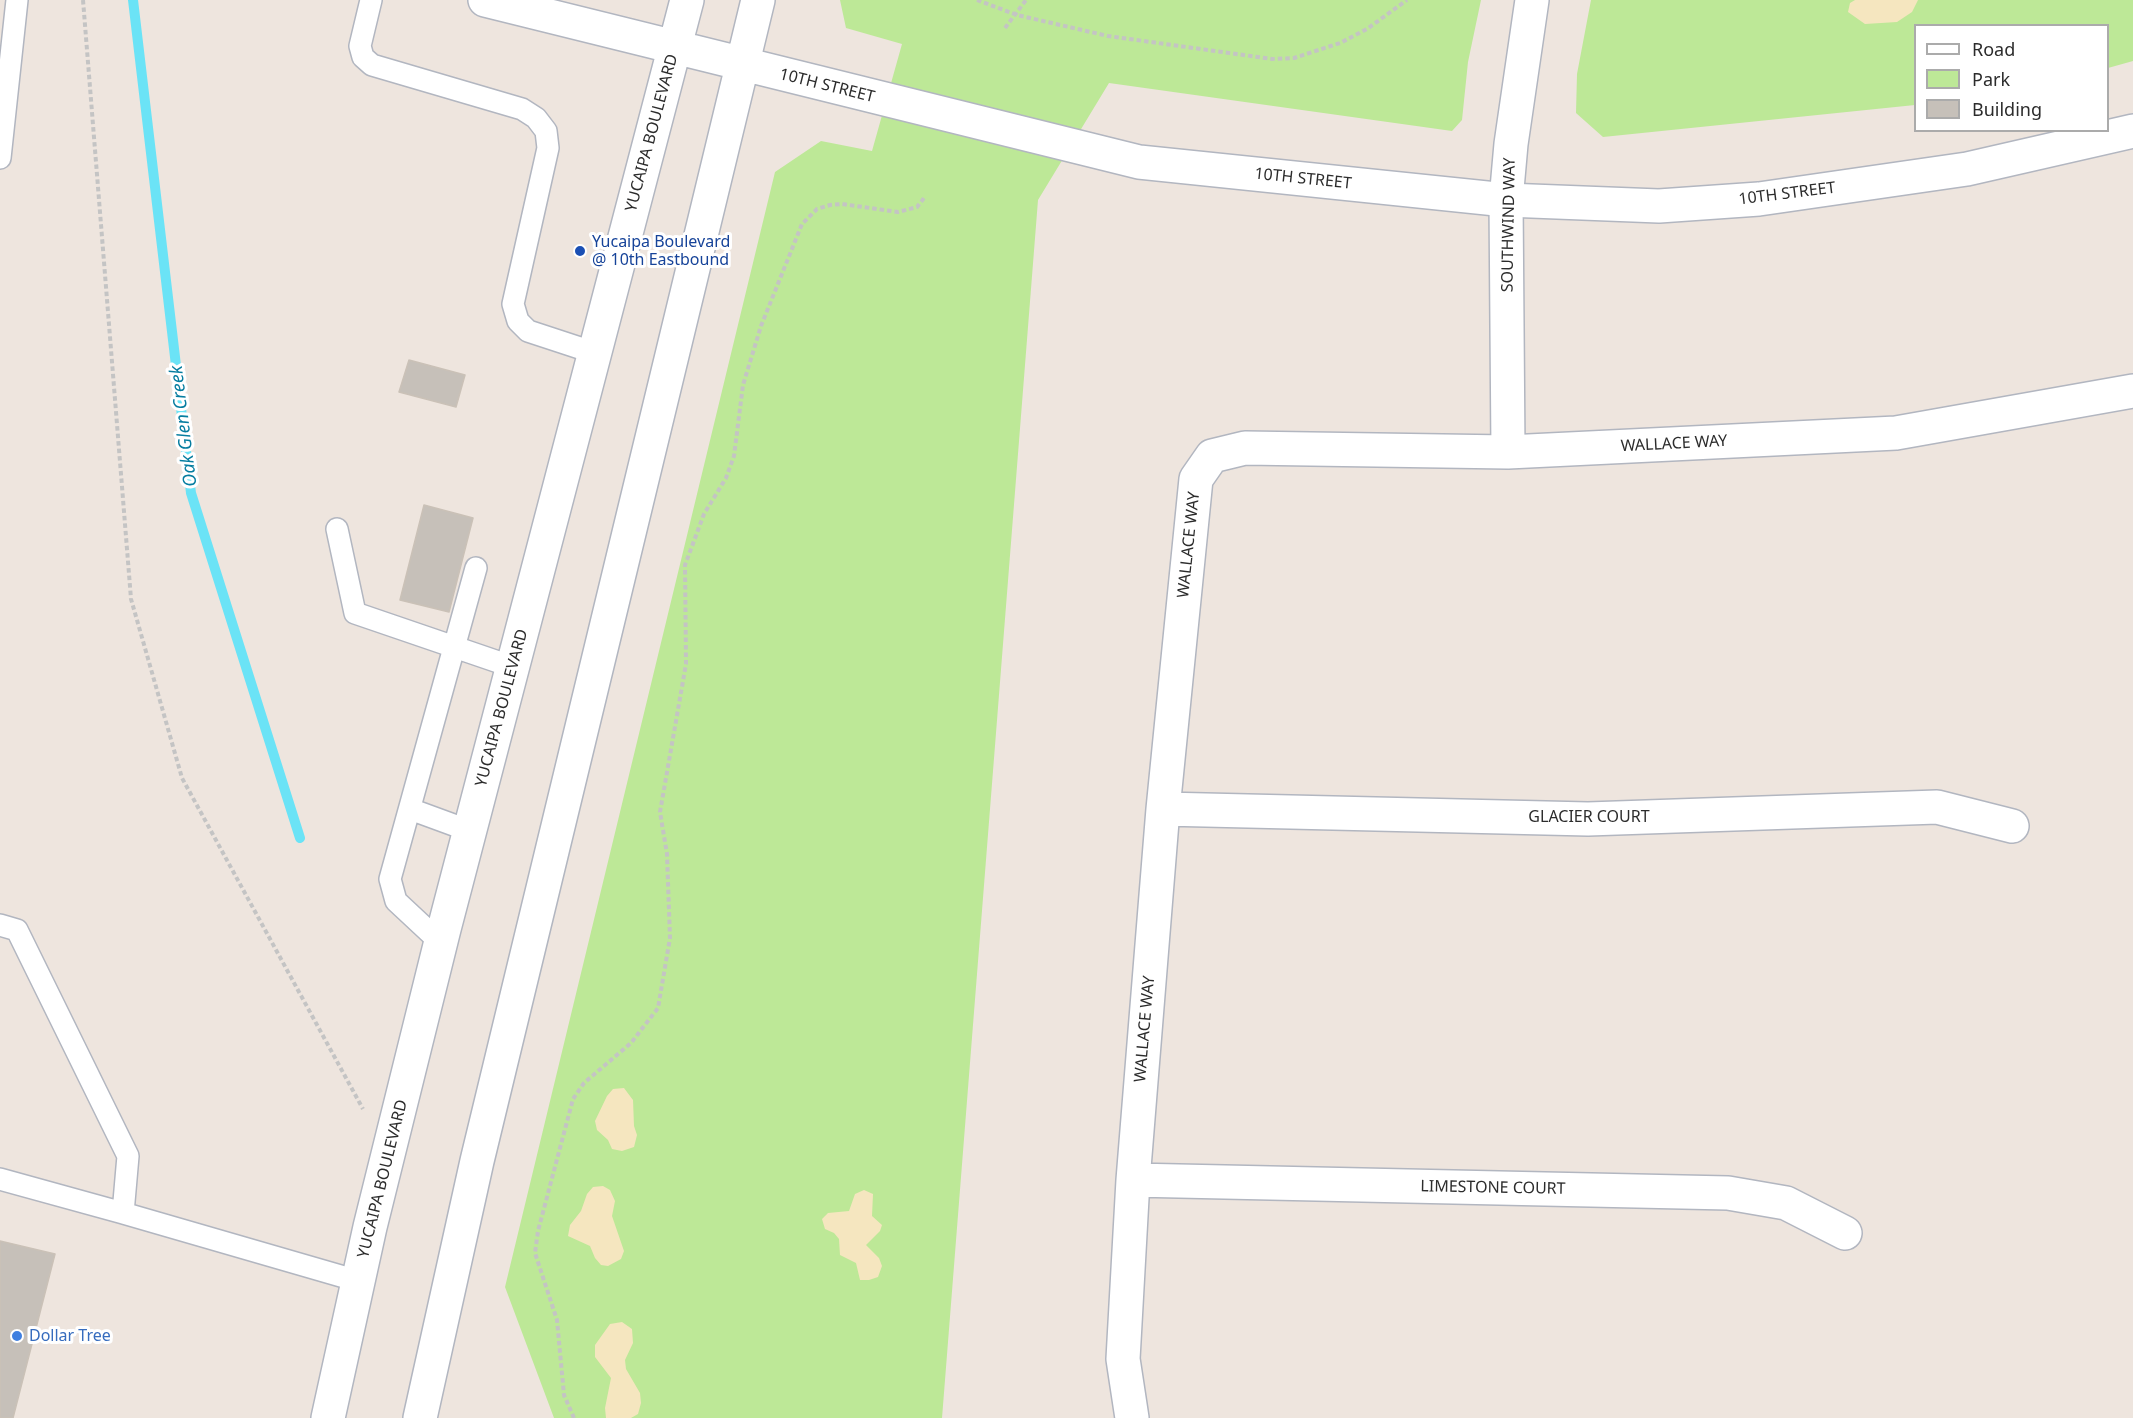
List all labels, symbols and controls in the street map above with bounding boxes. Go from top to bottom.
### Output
legend [1914,24,2109,132]
text: Road [1972,37,2015,61]
street label: YUCAIPA BOULEVARD [622,52,682,214]
street label: 10TH STREET [777,65,877,107]
text: Park [1972,67,2010,91]
text: Building [1972,97,2042,121]
street label: SOUTHWIND WAY [1498,158,1520,292]
street label: 10TH STREET [1253,164,1353,194]
street label: 10TH STREET [1737,179,1837,209]
place label: Yucaipa Boulevard @ 10th Eastbound [592,232,730,270]
marker: Yucaipa Boulevard @ 10th Eastbound [573,244,587,258]
water label: Oak Glen Creek [166,364,202,488]
street label: WALLACE WAY [1620,432,1728,456]
street label: WALLACE WAY [1174,491,1204,599]
street label: YUCAIPA BOULEVARD [472,627,532,789]
street label: GLACIER COURT [1528,807,1650,827]
street label: WALLACE WAY [1131,975,1159,1083]
street label: YUCAIPA BOULEVARD [354,1098,412,1260]
street label: LIMESTONE COURT [1420,1177,1566,1199]
place label: Dollar Tree [29,1326,111,1346]
marker: Dollar Tree [10,1329,24,1343]

